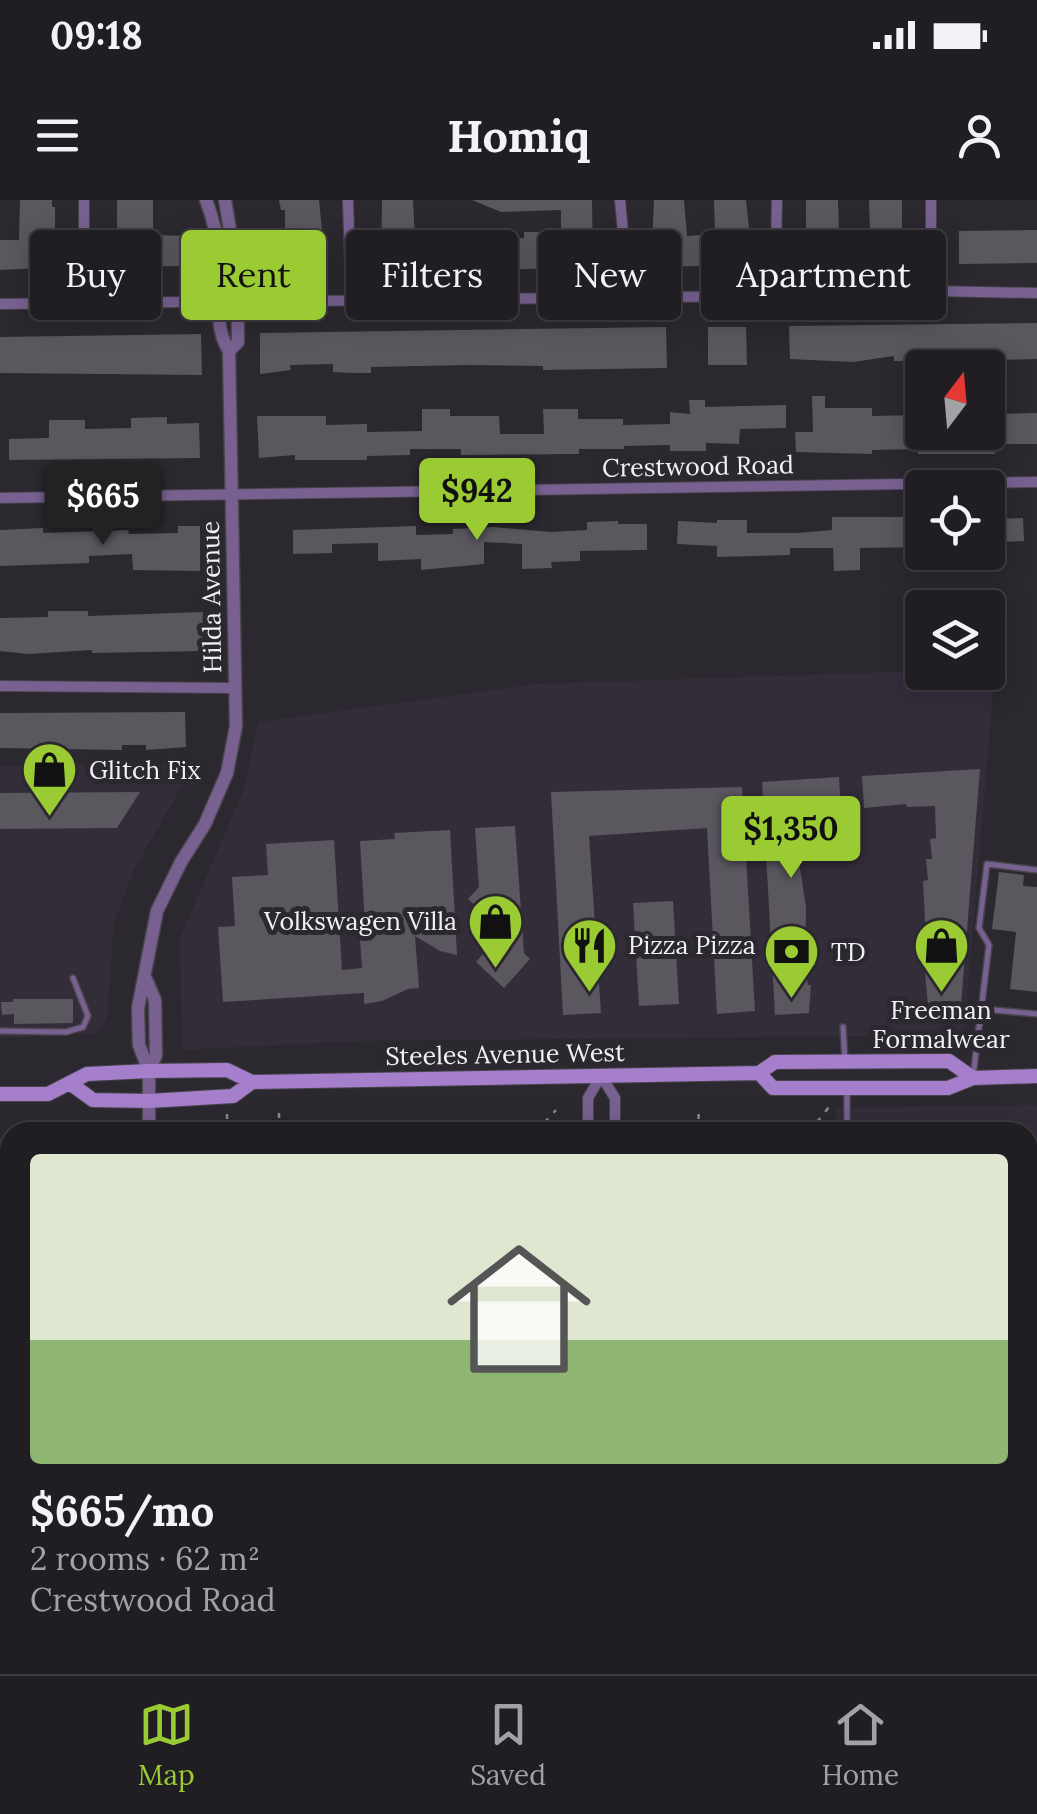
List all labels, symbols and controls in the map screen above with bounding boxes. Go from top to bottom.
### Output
text: 09:18 [50,11,143,59]
text: Homiq [447,107,590,164]
icon: menu [30,108,85,163]
icon: person [952,108,1007,163]
chip: Buy [30,230,161,320]
chip: Rent [181,230,326,320]
chip: Filters [346,230,518,320]
chip: New [538,230,681,320]
chip: Apartment [701,230,946,320]
north arrow [905,350,1005,450]
map controls [905,350,1005,690]
street label: Crestwood Road [602,448,794,484]
pin: $942 [418,458,536,543]
pin: $665 [44,463,162,548]
text: $942 [441,470,513,511]
button: locate [905,470,1005,570]
text: $665 [67,475,139,516]
street label: Hilda Avenue [194,521,228,673]
button: layers [905,590,1005,690]
shop icon: Glitch Fix [20,740,80,819]
place label: Glitch Fix [89,754,201,786]
pin: $1,350 [710,796,872,881]
text: $1,350 [743,808,839,849]
shop icon: Volkswagen Villa [466,891,526,970]
place label: Volkswagen Villa [263,905,457,937]
restaurant icon: Pizza Pizza [559,915,619,994]
shop icon: Freeman Formalwear [911,915,971,994]
bank icon: TD [762,922,822,1001]
place label: Pizza Pizza [628,929,756,961]
place label: TD [831,936,866,968]
place label: Freeman Formalwear [872,994,1010,1055]
street label: Steeles Avenue West [385,1036,625,1072]
icon: home [429,1219,609,1399]
text: $665/mo [30,1484,214,1538]
text: 2 rooms · 62 m² [30,1538,260,1579]
text: Crestwood Road [30,1579,276,1620]
tab: Map [138,1697,195,1793]
tab: Saved [470,1697,546,1793]
tab: Home [821,1697,899,1793]

